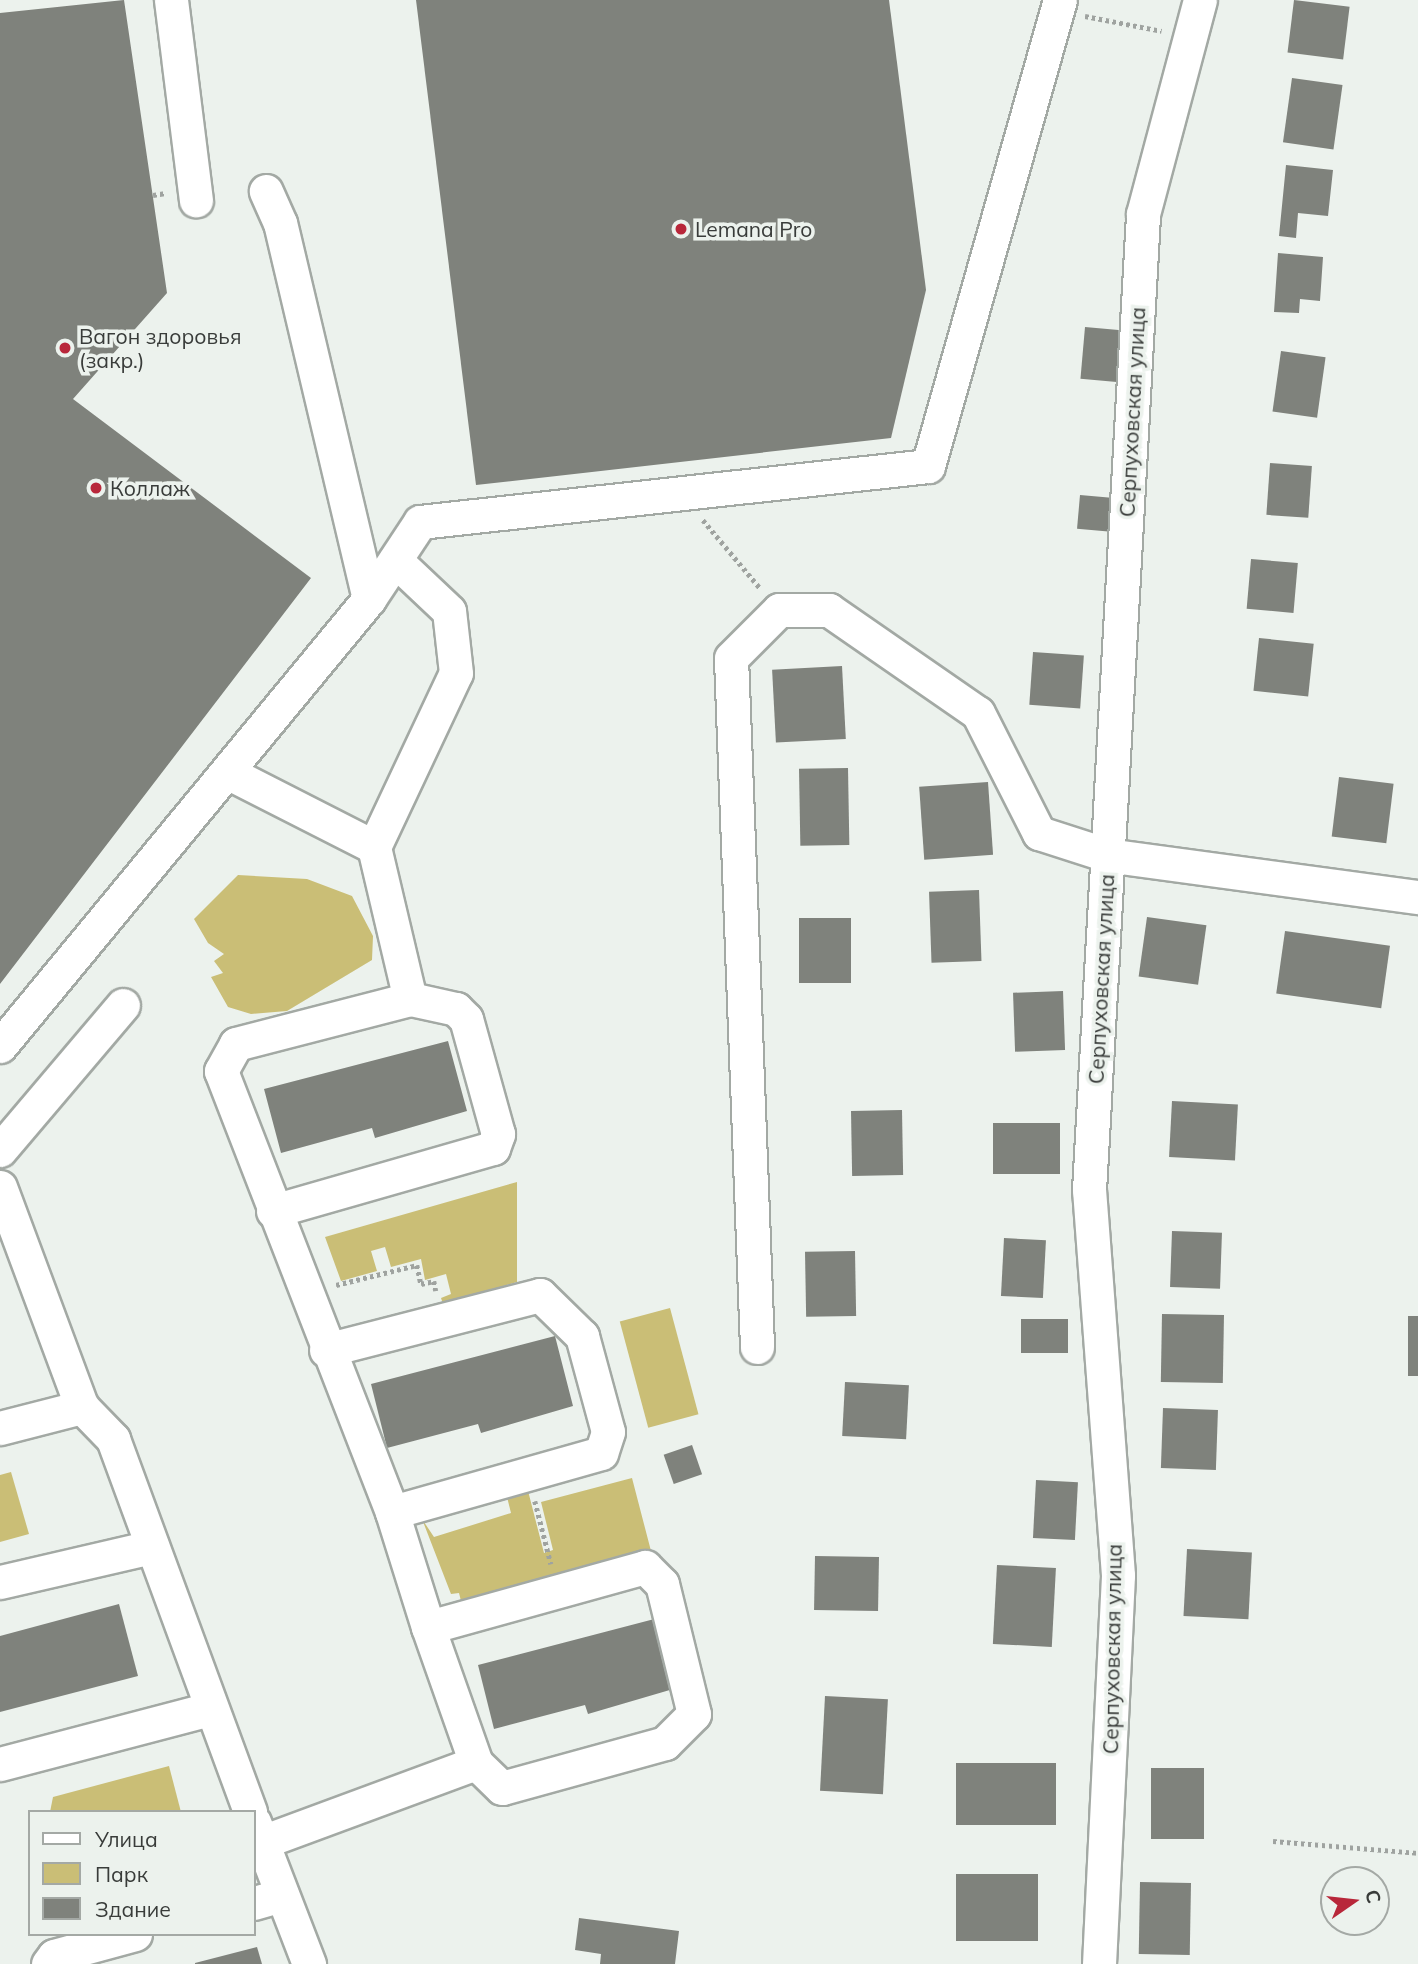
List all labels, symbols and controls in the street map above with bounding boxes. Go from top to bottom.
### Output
place label: Lemana Pro [695,216,812,242]
marker: Lemana Pro [673,221,689,237]
street label: Серпуховская улица [1114,306,1150,518]
place label: Вагон здоровья (закр.) [79,323,242,373]
marker: Вагон здоровья (закр.) [57,340,73,356]
place label: Коллаж [110,475,190,501]
marker: Коллаж [88,480,104,496]
street label: Серпуховская улица [1083,873,1119,1085]
street label: Серпуховская улица [1098,1544,1126,1754]
legend [28,1810,256,1936]
text: Улица [95,1826,158,1852]
text: Парк [95,1861,148,1887]
north arrow [1320,1866,1390,1936]
text: С [1360,1887,1387,1906]
text: Здание [95,1896,171,1922]

